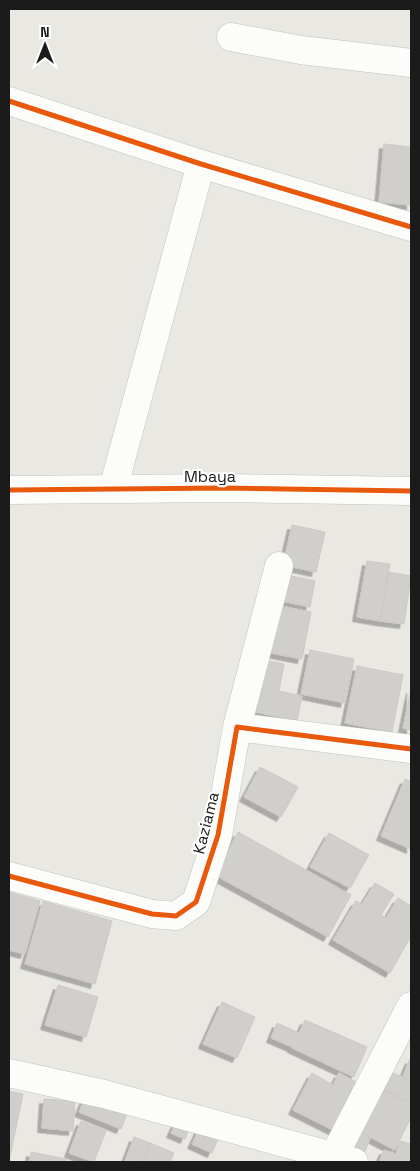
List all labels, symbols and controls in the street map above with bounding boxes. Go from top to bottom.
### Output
north arrow [20,20,70,70]
text: N [40,23,50,41]
street label: Mbaya [184,466,236,487]
street label: Kaziama [188,790,224,856]

